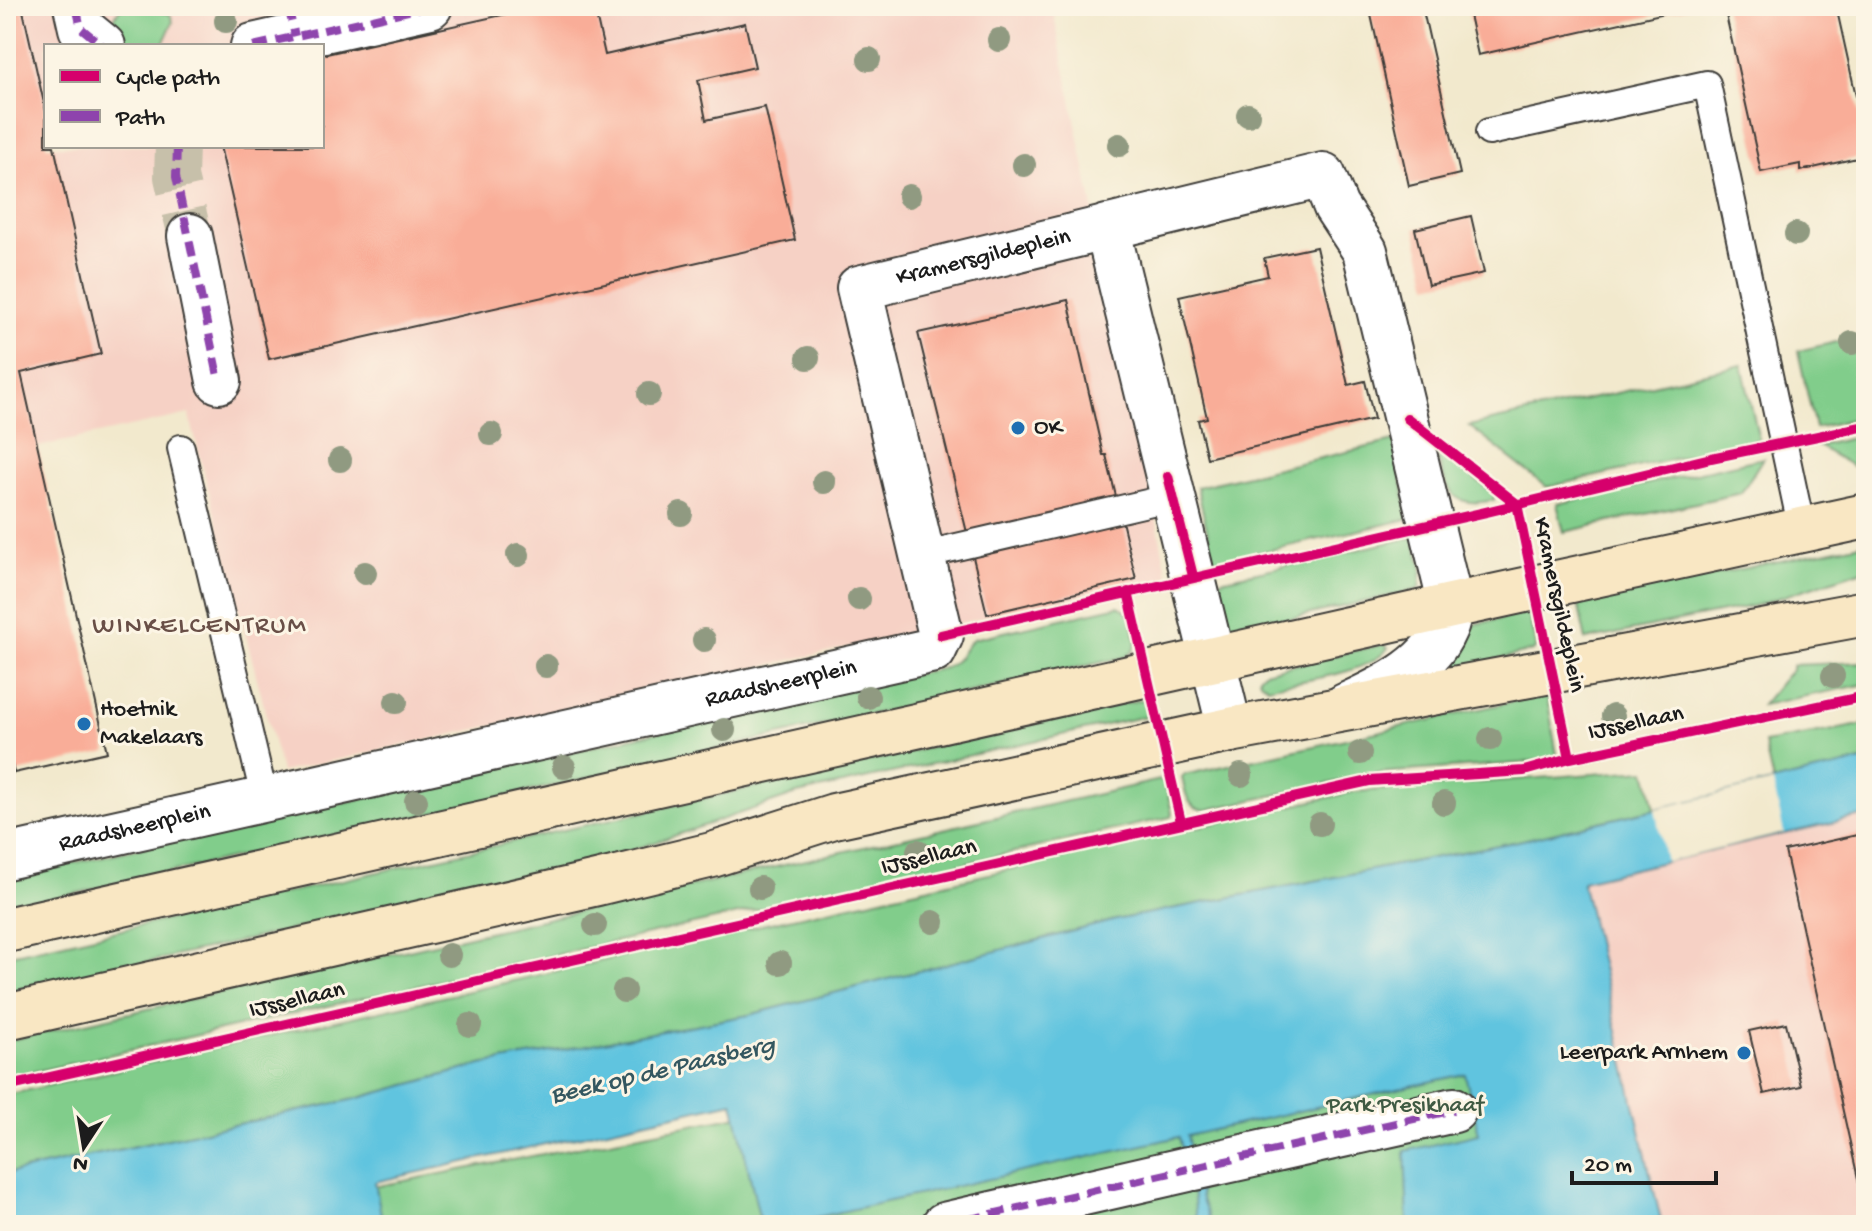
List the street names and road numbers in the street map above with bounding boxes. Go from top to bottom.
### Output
street label: Kramersgildeplein [893,222,1074,293]
street label: Kramersgildeplein [1525,515,1591,696]
street label: Raadsheerplein [702,653,860,715]
street label: IJssellaan [1585,700,1687,748]
street label: Raadsheerplein [56,797,214,859]
street label: IJssellaan [878,833,980,883]
street label: IJssellaan [246,976,348,1026]

